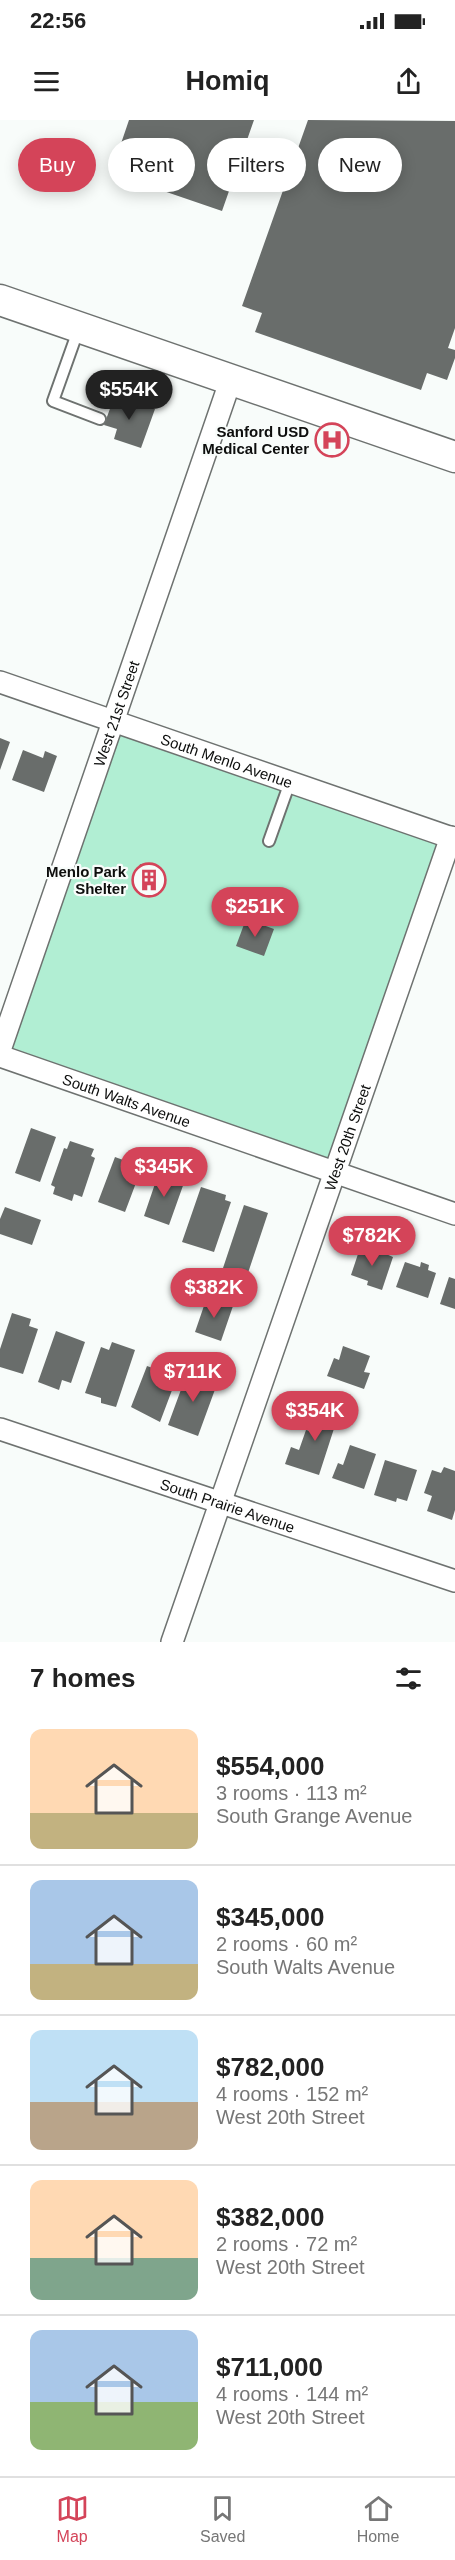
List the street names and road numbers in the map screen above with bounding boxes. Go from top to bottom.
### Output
street label: West 21st Street [90,658,142,768]
street label: South Menlo Avenue [159,730,295,791]
street label: South Walts Avenue [60,1070,193,1130]
street label: West 20th Street [321,1081,373,1193]
street label: South Prairie Avenue [158,1475,297,1535]

